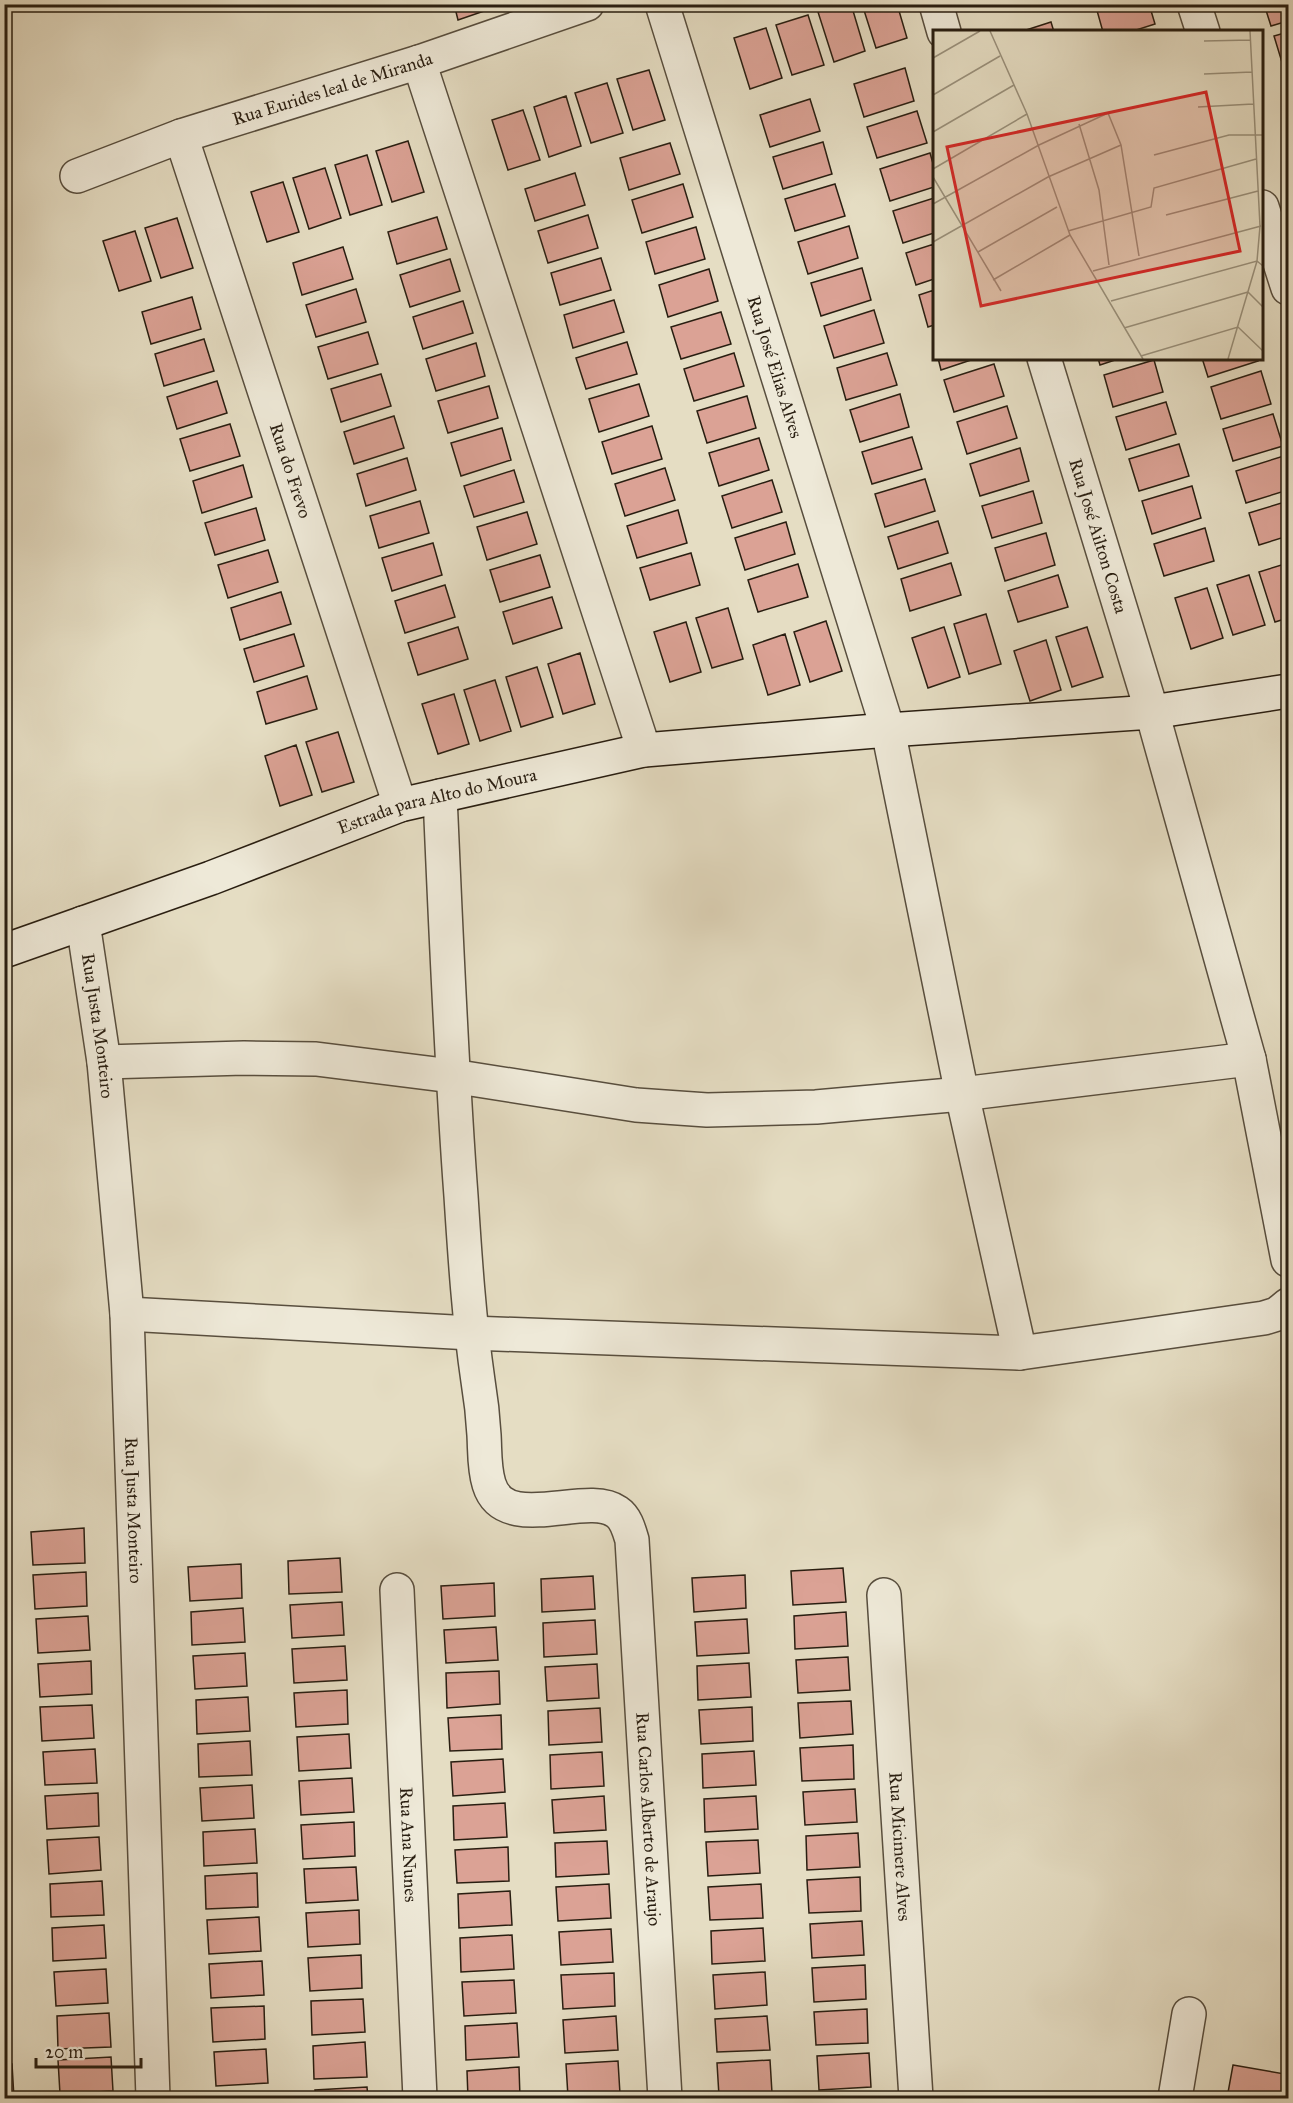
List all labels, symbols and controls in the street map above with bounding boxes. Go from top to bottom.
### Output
inset map [933,30,1263,360]
street label: Rua Eurides leal de Miranda [230,47,436,130]
street label: Rua José Elias Alves [742,293,807,441]
street label: Rua do Frevo [265,420,316,521]
street label: Rua José Ailton Costa [1064,456,1132,616]
street label: Estrada para Alto do Moura [334,763,539,839]
street label: Rua Justa Monteiro [77,952,118,1100]
street label: Rua Justa Monteiro [120,1437,147,1584]
street label: Rua Carlos Alberto de Araujo [631,1712,666,1927]
street label: Rua Micimere Alves [884,1771,916,1922]
street label: Rua Ana Nunes [395,1787,422,1903]
scale bar [36,2031,141,2069]
text: 20 m [45,2041,83,2063]

